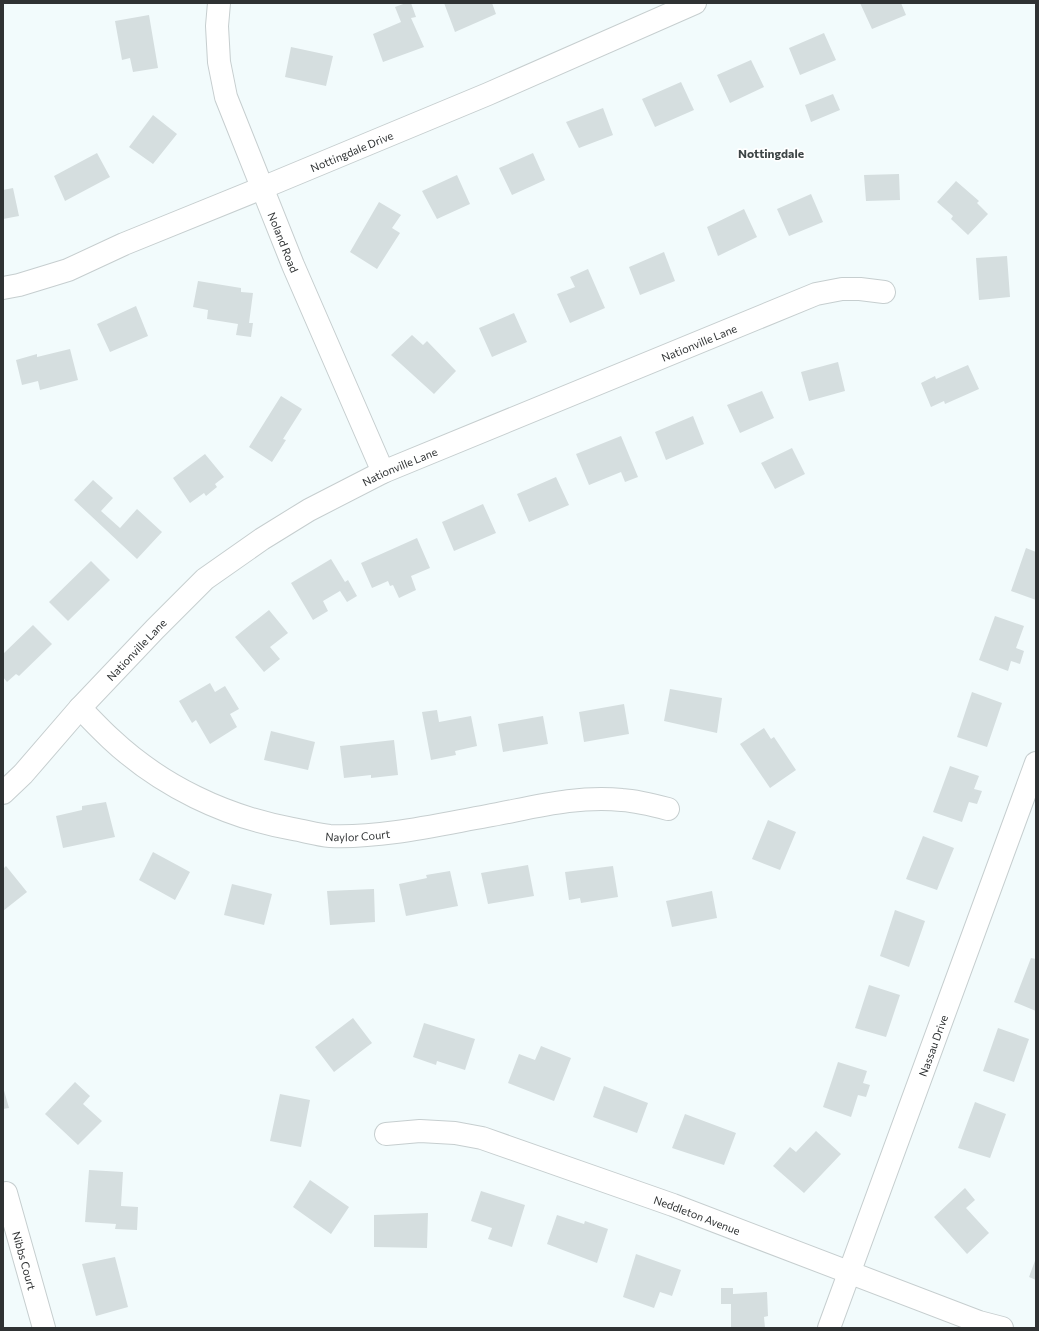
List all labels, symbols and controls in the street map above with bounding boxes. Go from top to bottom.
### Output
street label: Nottingdale Drive [308,128,395,174]
district label: Nottingdale [738,146,804,160]
street label: Noland Road [266,210,302,274]
street label: Nationville Lane [659,321,739,363]
street label: Nationville Lane [360,444,439,488]
street label: Nationville Lane [104,615,169,683]
street label: Naylor Court [325,826,391,843]
street label: Nassau Drive [915,1013,950,1078]
street label: Neddleton Avenue [652,1192,742,1237]
street label: Nibbs Court [11,1230,40,1292]

